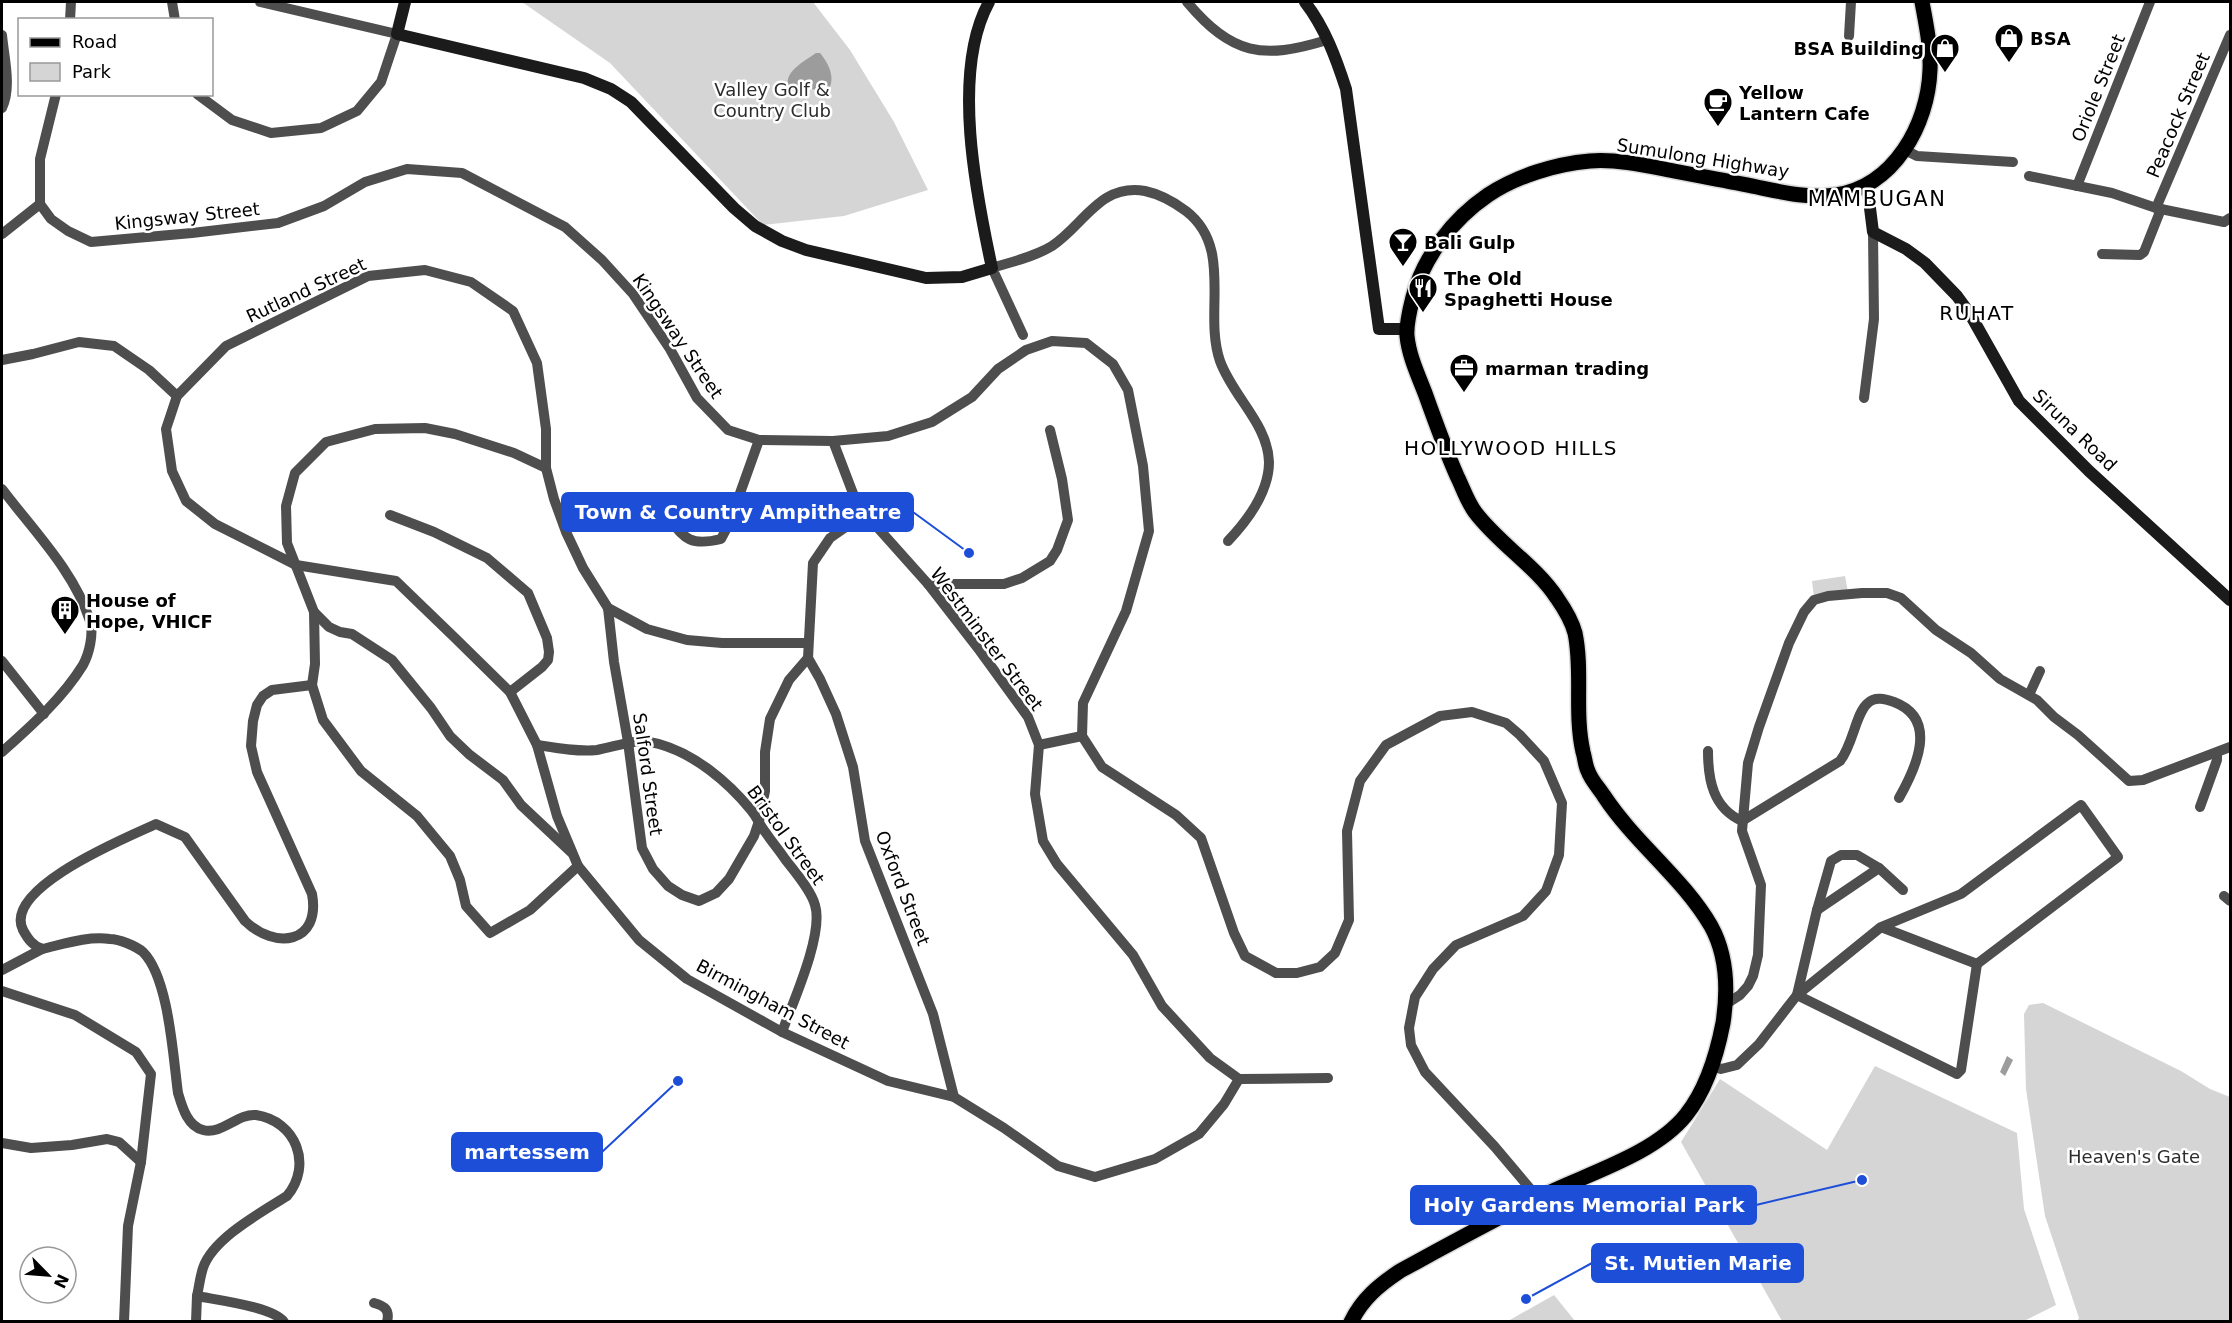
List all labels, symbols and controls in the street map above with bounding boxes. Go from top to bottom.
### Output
legend [18,18,213,96]
shop icon: BSA [1993,22,2025,64]
place label: BSA [2030,28,2071,49]
text: Road [72,31,117,52]
street label: Oriole Street [2067,31,2129,145]
shop icon: BSA Building [1929,32,1961,74]
place label: BSA Building [1793,38,1924,59]
street label: Peacock Street [2142,49,2214,181]
text: Park [72,61,111,82]
park label: Valley Golf & Country Club [713,79,831,121]
place label: Yellow Lantern Cafe [1738,82,1870,124]
cafe icon: Yellow Lantern Cafe [1702,86,1734,128]
street label: Sumulong Highway [1615,134,1791,182]
district label: MAMBUGAN [1808,187,1946,211]
street label: Kingsway Street [113,198,261,234]
bar icon: Bali Gulp [1387,226,1419,268]
place label: Bali Gulp [1424,232,1515,253]
street label: Rutland Street [243,253,369,327]
place label: The Old Spaghetti House [1444,268,1613,310]
street label: Kingsway Street [629,270,727,402]
restaurant icon: The Old Spaghetti House [1407,272,1439,314]
district label: RUHAT [1939,301,2015,325]
office icon: marman trading [1448,352,1480,394]
place label: marman trading [1485,358,1649,379]
street label: Siruna Road [2029,385,2121,475]
district label: HOLLYWOOD HILLS [1404,436,1618,460]
callout: Town & Country Ampitheatre [562,493,913,531]
text: Town & Country Ampitheatre [575,500,901,524]
street label: Westminster Street [926,563,1048,715]
place label: House of Hope, VHICF [86,590,213,632]
building icon: House of Hope, VHICF [49,594,81,636]
street label: Salford Street [629,711,667,837]
street label: Bristol Street [743,781,829,889]
street label: Oxford Street [871,828,935,948]
street label: Birmingham Street [693,955,853,1053]
callout: martessem [452,1133,602,1171]
text: martessem [464,1140,590,1164]
park label: Heaven's Gate [2068,1146,2200,1167]
callout: Holy Gardens Memorial Park [1411,1186,1756,1224]
text: Holy Gardens Memorial Park [1424,1193,1745,1217]
callout: St. Mutien Marie [1592,1244,1803,1282]
north arrow [18,1245,78,1305]
text: St. Mutien Marie [1604,1251,1792,1275]
text: N [50,1271,73,1291]

